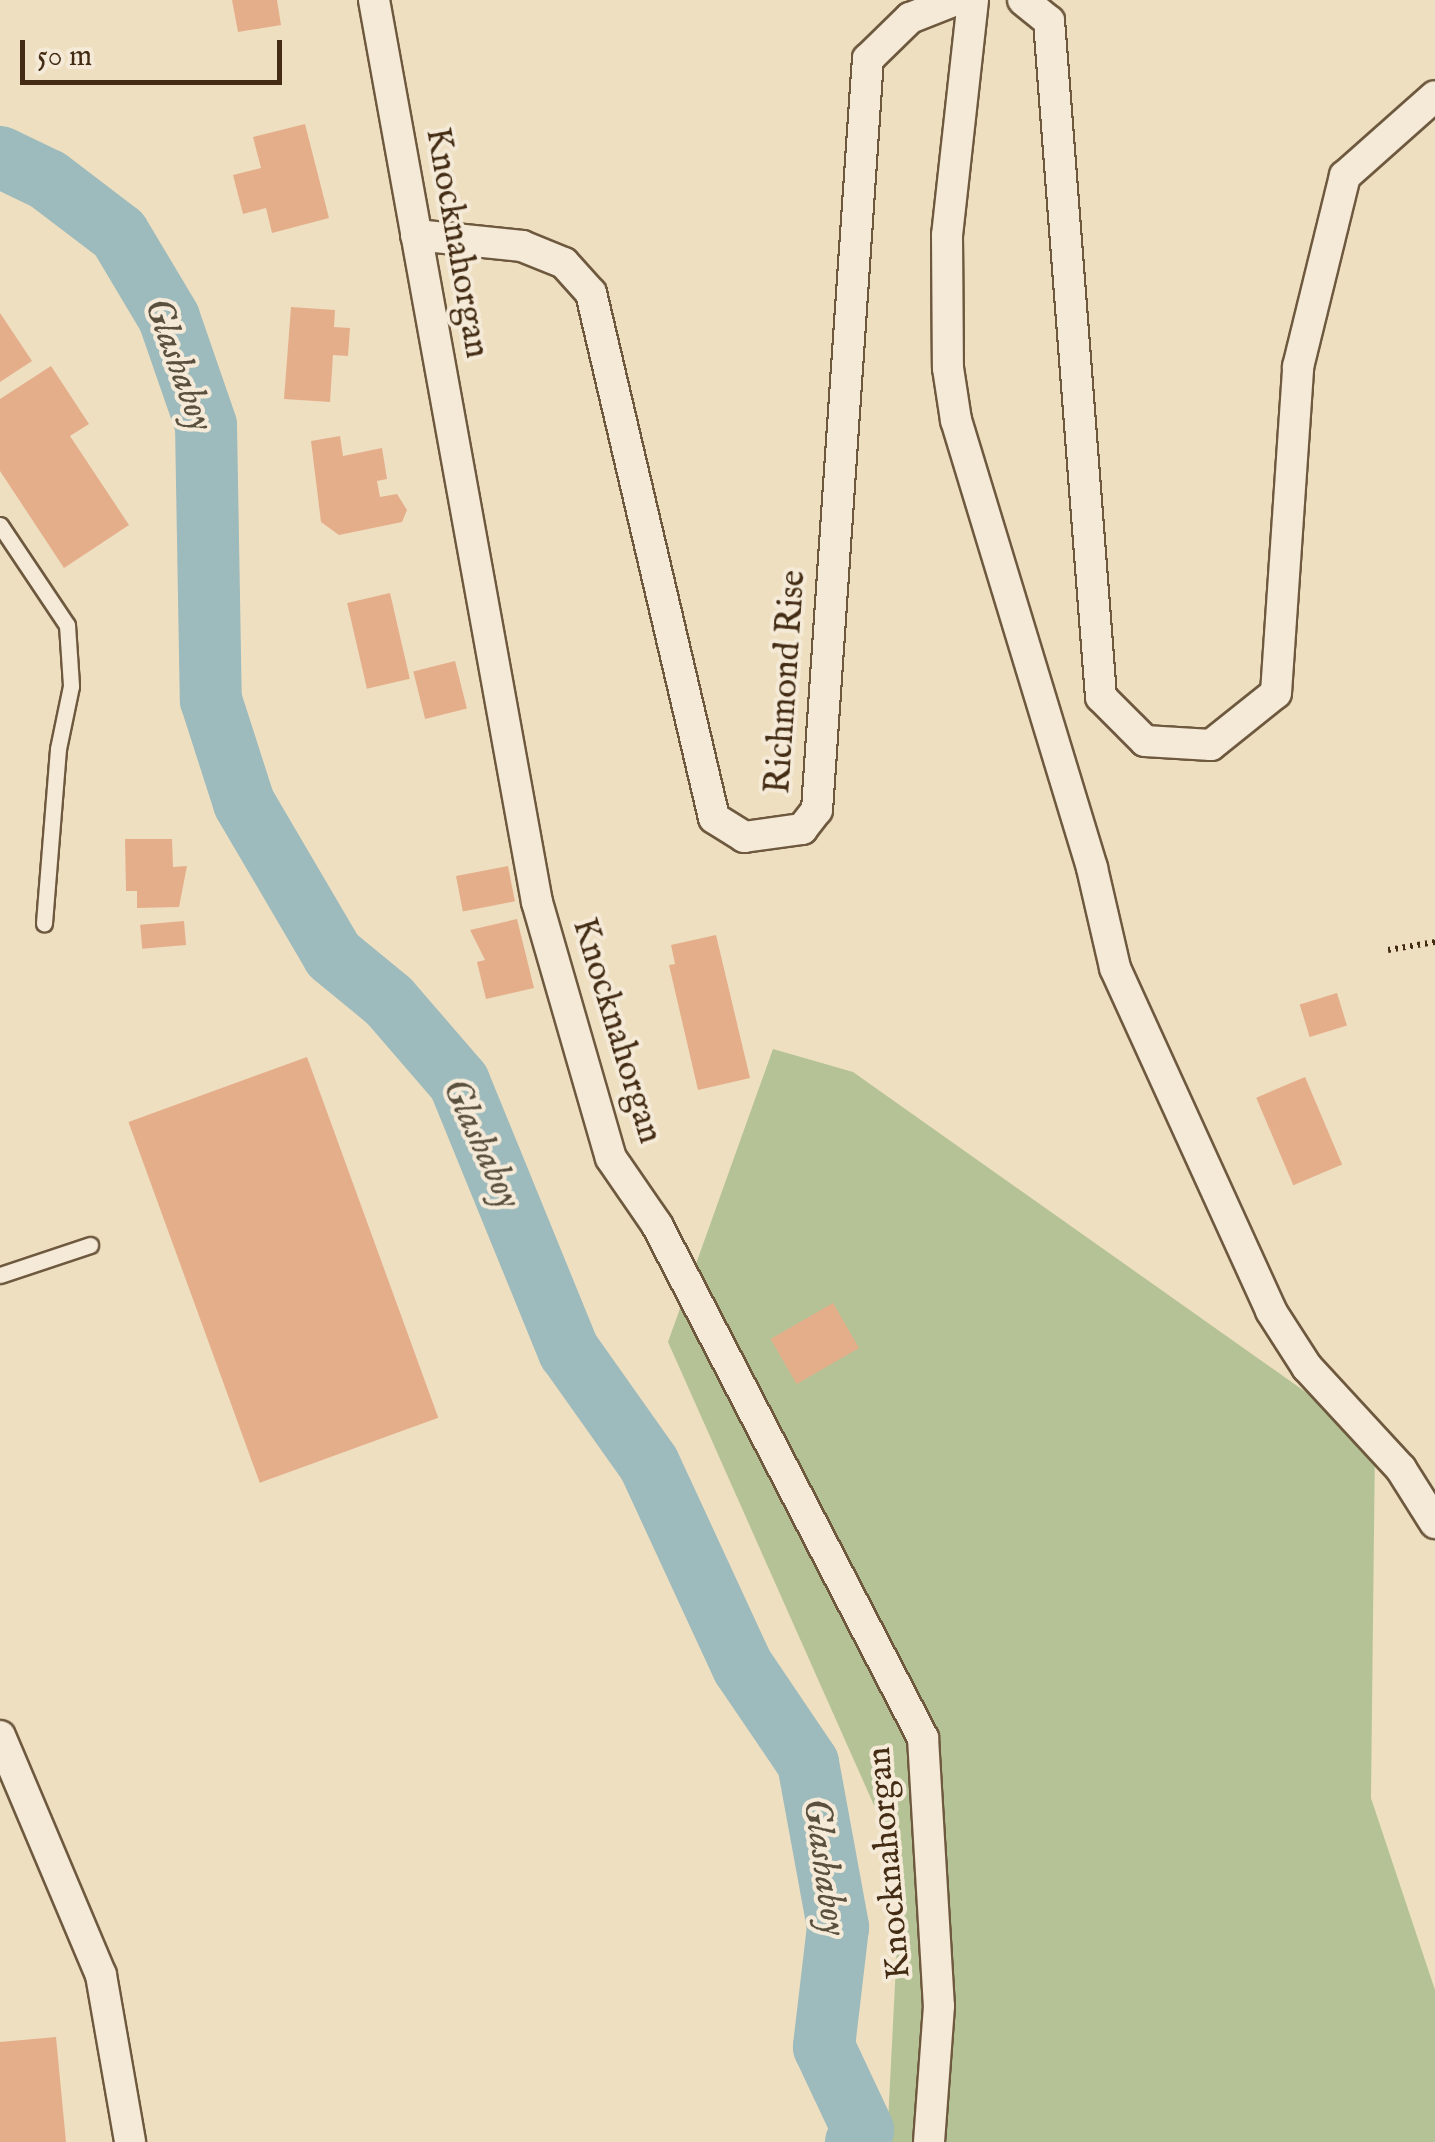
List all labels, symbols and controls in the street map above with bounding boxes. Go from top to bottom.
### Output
scale bar [25,20,288,82]
text: 50 m [37,38,92,76]
street label: Knocknahorgan [415,125,497,361]
water label: Glashaboy [132,292,222,438]
street label: Richmond Rise [758,569,816,795]
street label: Knocknahorgan [562,913,670,1149]
water label: Glashaboy [430,1072,530,1216]
street label: Knocknahorgan [859,1745,921,1981]
water label: Glashaboy [791,1795,855,1939]

